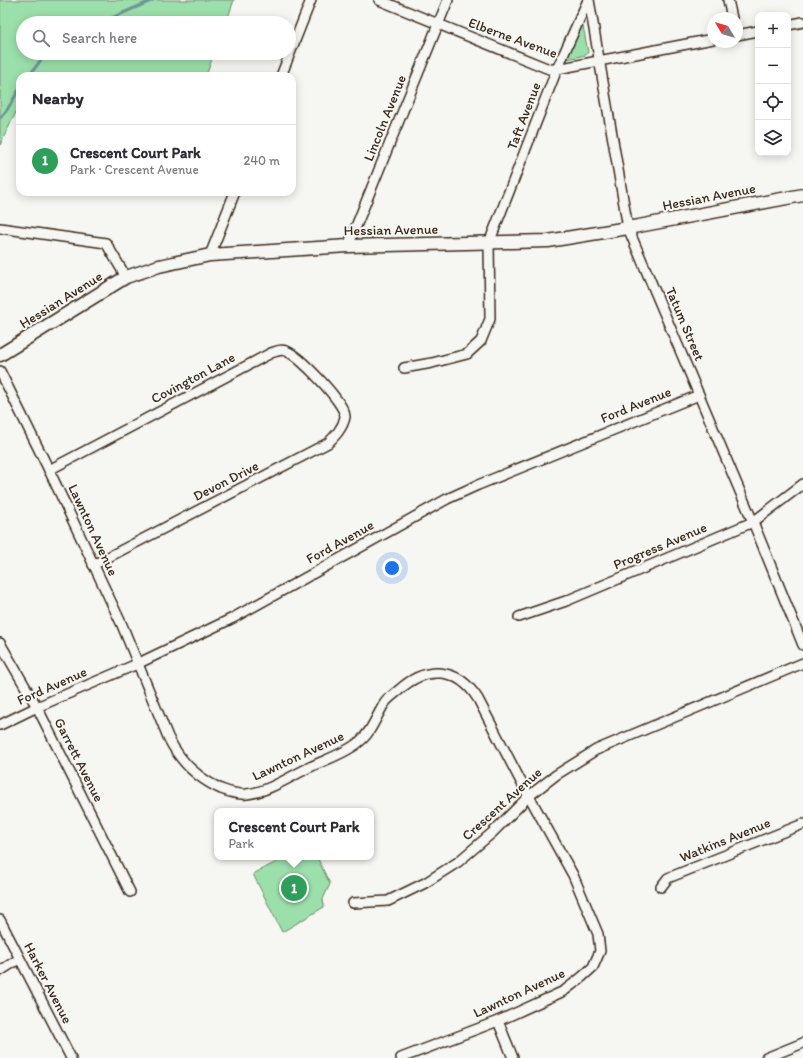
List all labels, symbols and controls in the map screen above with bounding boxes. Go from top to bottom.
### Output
north arrow [707,12,743,48]
map controls [755,12,791,156]
button: + [755,12,791,48]
street label: Elberne Avenue [466,14,560,62]
search box [16,16,296,60]
icon: search [30,27,52,49]
text: Search here [62,29,137,47]
button: − [755,48,791,84]
street label: Lincoln Avenue [360,72,410,164]
street label: Taft Avenue [503,80,545,152]
button: locate [755,84,791,120]
text: Nearby [32,88,84,108]
button: layers [755,120,791,156]
text: Crescent Court Park [70,144,201,162]
text: 1 [42,153,48,168]
text: 240 m [243,153,280,168]
text: Park · Crescent Avenue [70,162,199,177]
street label: Hessian Avenue [661,180,757,214]
street label: Hessian Avenue [344,221,439,239]
street label: Hessian Avenue [16,268,106,332]
street label: Tatum Street [662,285,708,363]
street label: Covington Lane [148,349,238,407]
street label: Ford Avenue [598,383,674,427]
street label: Devon Drive [190,457,262,505]
street label: Lawnton Avenue [64,481,122,579]
street label: Ford Avenue [303,516,377,568]
street label: Progress Avenue [611,518,710,573]
your location [382,558,402,578]
street label: Ford Avenue [14,663,90,709]
street label: Garrett Avenue [51,715,108,805]
street label: Lawnton Avenue [249,727,347,785]
street label: Crescent Avenue [459,764,546,844]
popup [214,808,374,860]
street label: Watkins Avenue [677,814,773,866]
text: Crescent Court Park [229,818,359,836]
text: Park [229,836,254,851]
pin: 1 [281,873,307,903]
street label: Harker Avenue [20,940,76,1027]
street label: Lawnton Avenue [470,964,568,1022]

